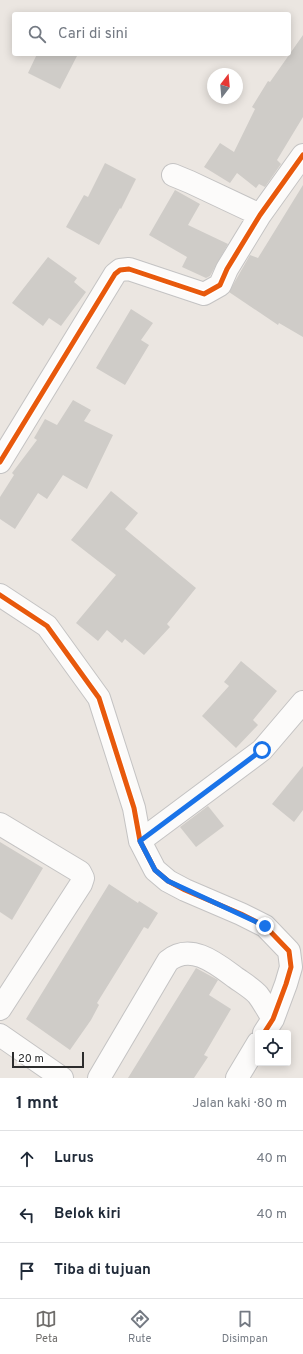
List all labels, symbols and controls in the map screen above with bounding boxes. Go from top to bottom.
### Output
search box [12,12,291,56]
icon: search [26,23,48,45]
text: Cari di sini [58,25,128,44]
north arrow [207,68,243,104]
route start [253,741,271,759]
route end [256,917,274,935]
map controls [255,1030,291,1066]
button: locate [255,1030,291,1066]
scale bar [12,1050,84,1069]
text: 20 m [18,1052,44,1066]
text: 1 mnt [16,1093,59,1115]
text: Jalan kaki · 80 m [192,1096,287,1112]
icon: ahead [16,1148,38,1170]
text: Lurus [54,1149,94,1168]
text: 40 m [257,1151,287,1167]
icon: left [16,1204,38,1226]
text: Belok kiri [54,1205,121,1224]
text: 40 m [257,1207,287,1223]
icon: arrive [16,1260,38,1282]
text: Tiba di tujuan [54,1261,151,1280]
tab: Peta [35,1308,58,1346]
tab: Rute [128,1308,151,1346]
tab: Disimpan [222,1308,268,1346]

